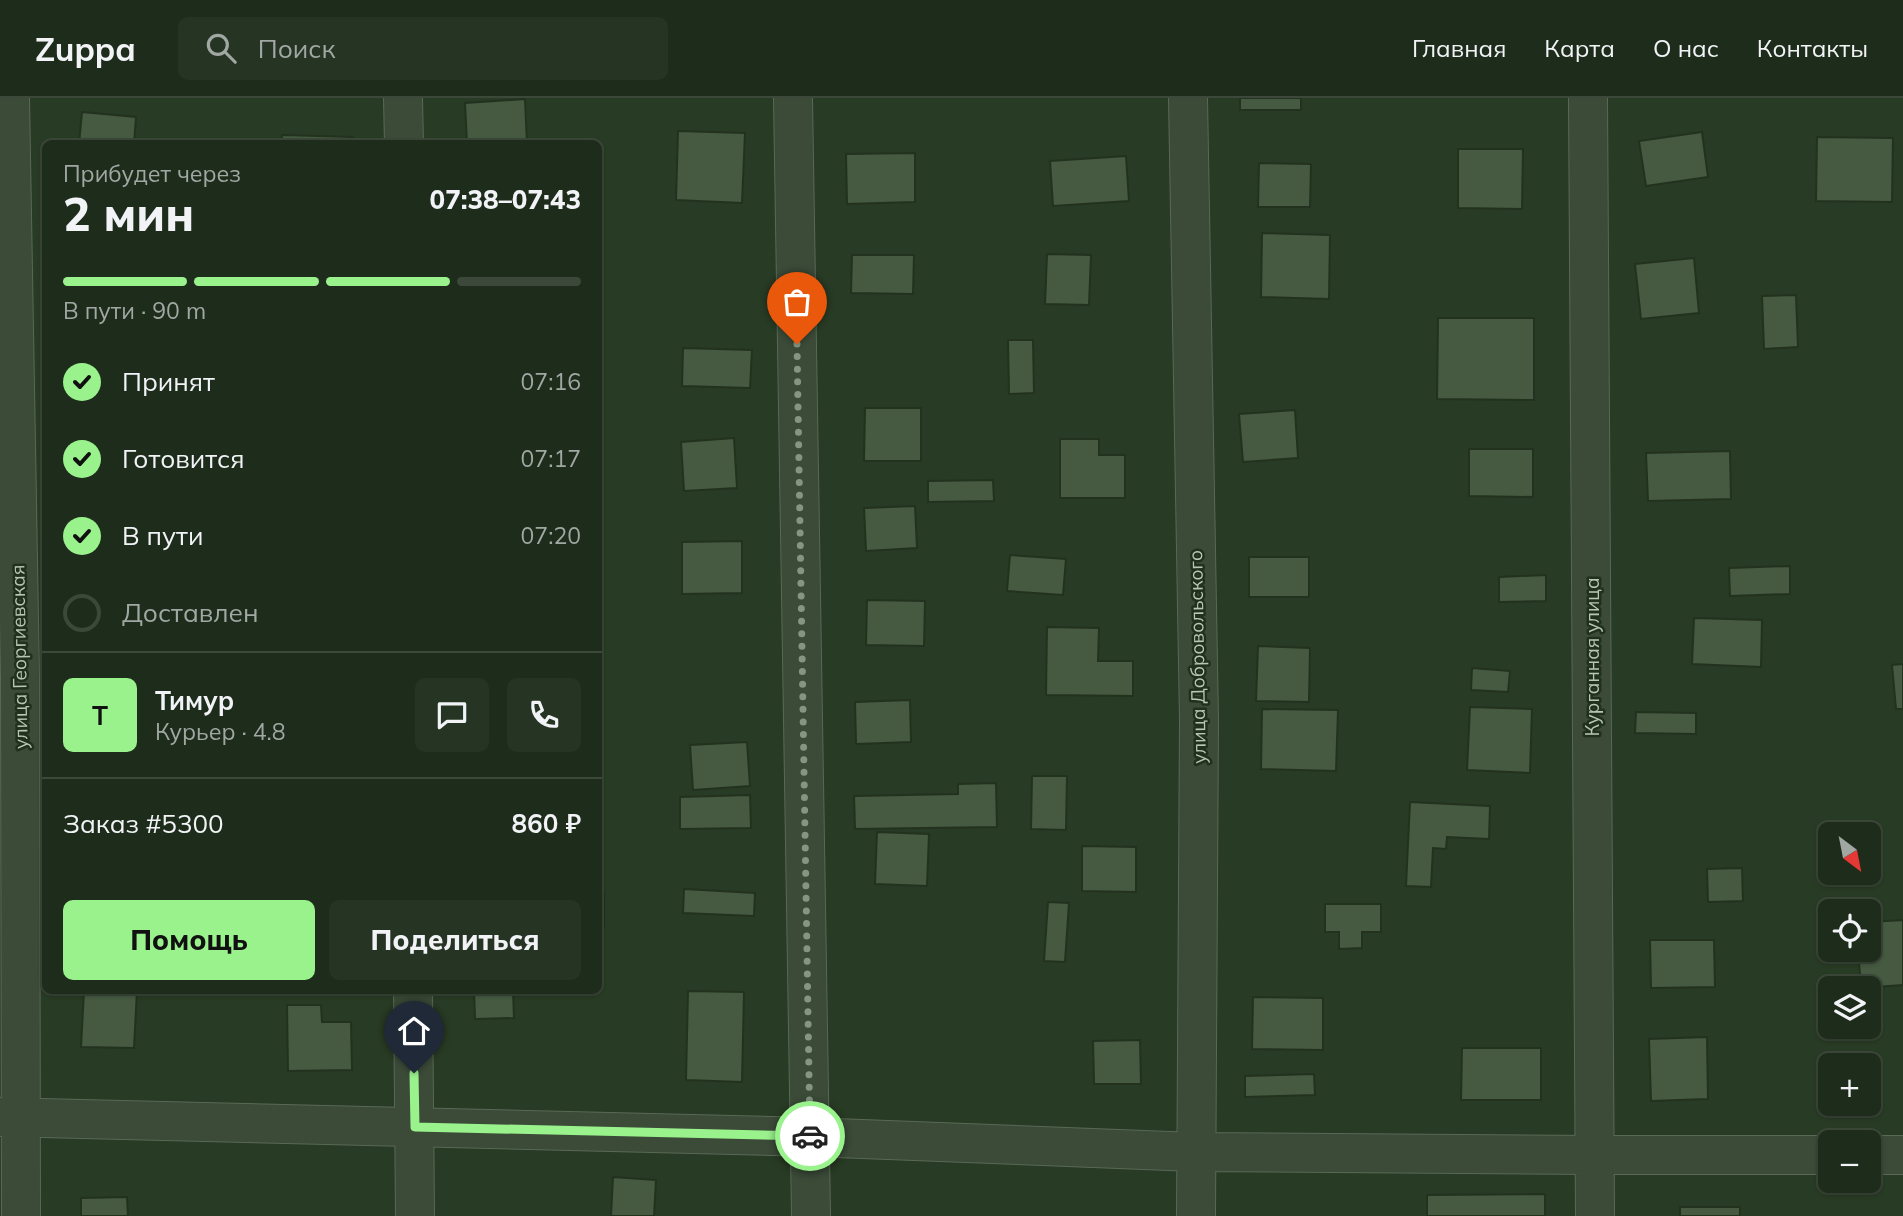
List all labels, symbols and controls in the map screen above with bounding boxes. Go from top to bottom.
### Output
search box [178,17,668,80]
text: Zuppa [35,28,136,69]
icon: search [202,29,240,67]
text: Поиск [258,32,335,65]
text: Главная [1412,33,1506,63]
text: Карта [1544,33,1615,63]
text: О нас [1653,33,1719,63]
text: Контакты [1757,33,1868,63]
text: Прибудет через [63,159,241,188]
text: 07:38–07:43 [430,183,581,216]
text: 2 мин [63,185,194,243]
pin [767,272,827,344]
icon: bag [778,283,816,321]
text: В пути · 90 m [63,296,206,325]
icon: check [63,363,101,401]
text: Принят [122,365,215,398]
text: 07:16 [521,367,581,396]
icon: check [63,440,101,478]
text: Готовится [122,442,245,475]
text: 07:17 [521,444,581,473]
icon: check [63,517,101,555]
text: В пути [122,519,203,552]
text: 07:20 [521,521,581,550]
street label: улица Добровольского [1183,550,1211,764]
street label: улица Георгиевская [5,565,33,749]
street label: Курганная улица [1580,577,1604,737]
text: Доставлен [122,596,259,629]
button: chat [415,678,489,752]
button: phone [507,678,581,752]
text: Тимур [155,684,234,717]
text: Т [92,699,108,732]
text: Курьер · 4.8 [155,717,286,746]
text: Заказ #5300 [63,807,224,840]
text: 860 ₽ [511,807,581,840]
north arrow [1818,822,1881,886]
map controls [1818,822,1881,1193]
button: locate [1818,899,1881,962]
button: Помощь [63,900,315,980]
button: Поделиться [329,900,581,980]
button: layers [1818,976,1881,1039]
pin [384,1001,444,1073]
icon: home [395,1012,433,1050]
button: + [1818,1053,1881,1116]
courier [775,1101,845,1171]
icon: car [791,1117,829,1155]
button: − [1818,1130,1881,1193]

